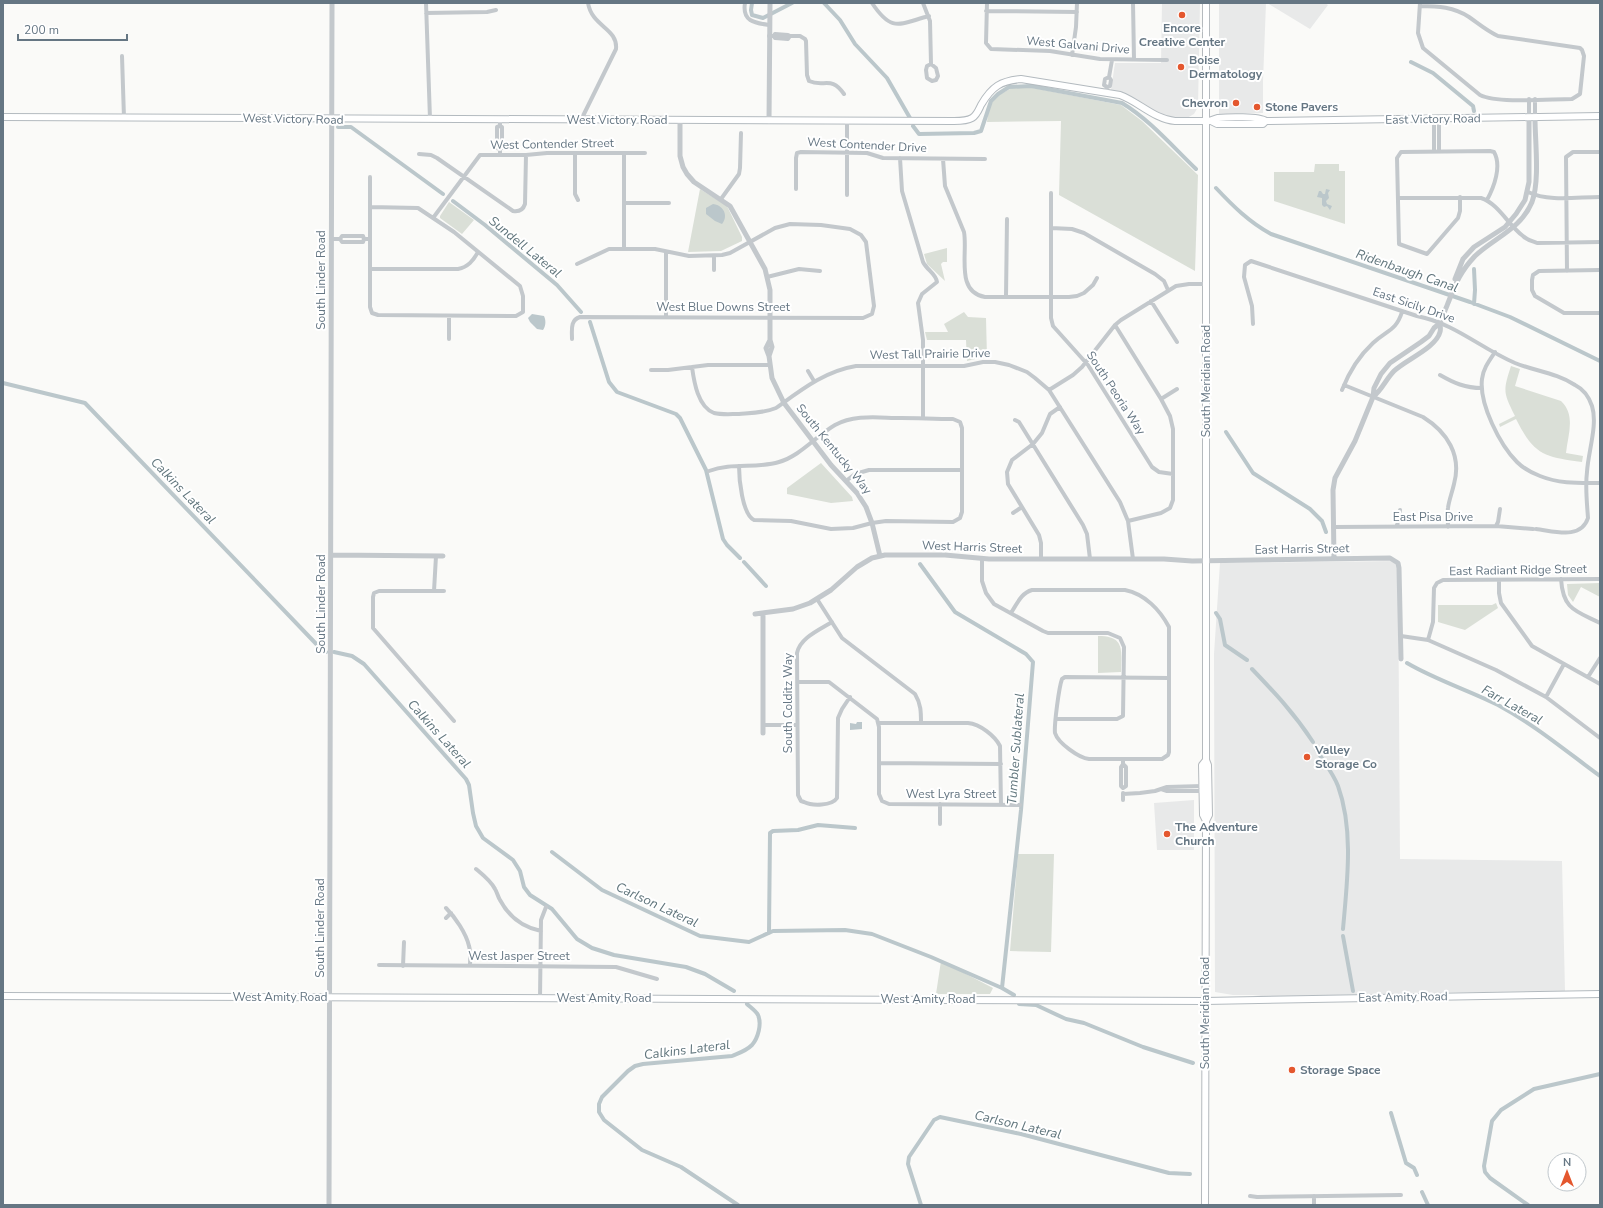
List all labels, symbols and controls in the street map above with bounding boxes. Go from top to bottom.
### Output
marker: Encore Creative Center [1177,10,1187,20]
scale bar [18,16,127,42]
place label: Encore Creative Center [1139,20,1226,50]
text: 200 m [24,22,59,38]
street label: West Galvani Drive [1026,33,1130,57]
place label: Boise Dermatology [1189,52,1263,82]
marker: Boise Dermatology [1176,62,1186,72]
place label: Chevron [1182,95,1228,111]
marker: Chevron [1231,98,1241,108]
place label: Stone Pavers [1265,99,1338,115]
marker: Stone Pavers [1252,102,1262,112]
street label: West Victory Road [242,110,344,128]
street label: East Victory Road [1385,110,1481,128]
street label: West Victory Road [566,112,668,128]
street label: West Contender Drive [807,134,927,156]
street label: West Contender Street [490,135,615,153]
water label: Sundell Lateral [485,212,565,282]
street label: South Linder Road [313,230,329,330]
water label: Ridenbaugh Canal [1353,245,1461,297]
street label: East Sicily Drive [1371,283,1457,327]
street label: West Blue Downs Street [656,299,791,315]
street label: South Meridian Road [1198,325,1214,437]
street label: West Tall Prairie Drive [870,345,990,363]
street label: South Peoria Way [1083,348,1150,439]
street label: South Kentucky Way [793,400,876,498]
water label: Calkins Lateral [146,454,220,528]
street label: East Pisa Drive [1393,509,1473,525]
street label: West Harris Street [922,537,1023,557]
street label: East Harris Street [1255,540,1350,558]
street label: South Linder Road [313,554,329,654]
street label: East Radiant Ridge Street [1449,561,1588,579]
street label: South Colditz Way [780,652,796,753]
water label: Farr Lateral [1478,681,1546,729]
water label: Tumbler Sublateral [1003,692,1029,805]
water label: Calkins Lateral [403,696,475,772]
place label: Valley Storage Co [1314,742,1377,772]
marker: Valley Storage Co [1302,752,1312,762]
street label: West Lyra Street [906,786,997,802]
place label: The Adventure Church [1175,819,1258,849]
marker: The Adventure Church [1162,829,1172,839]
street label: South Linder Road [312,878,328,978]
water label: Carlson Lateral [613,878,701,932]
street label: West Jasper Street [468,948,570,964]
street label: South Meridian Road [1197,957,1213,1069]
street label: East Amity Road [1358,988,1448,1006]
street label: West Amity Road [232,989,328,1005]
street label: West Amity Road [556,990,652,1006]
street label: West Amity Road [880,991,976,1007]
water label: Calkins Lateral [643,1036,731,1064]
place label: Storage Space [1300,1062,1381,1078]
marker: Storage Space [1287,1065,1297,1075]
water label: Carlson Lateral [973,1106,1063,1144]
north arrow [1547,1152,1587,1192]
text: N [1563,1155,1571,1170]

